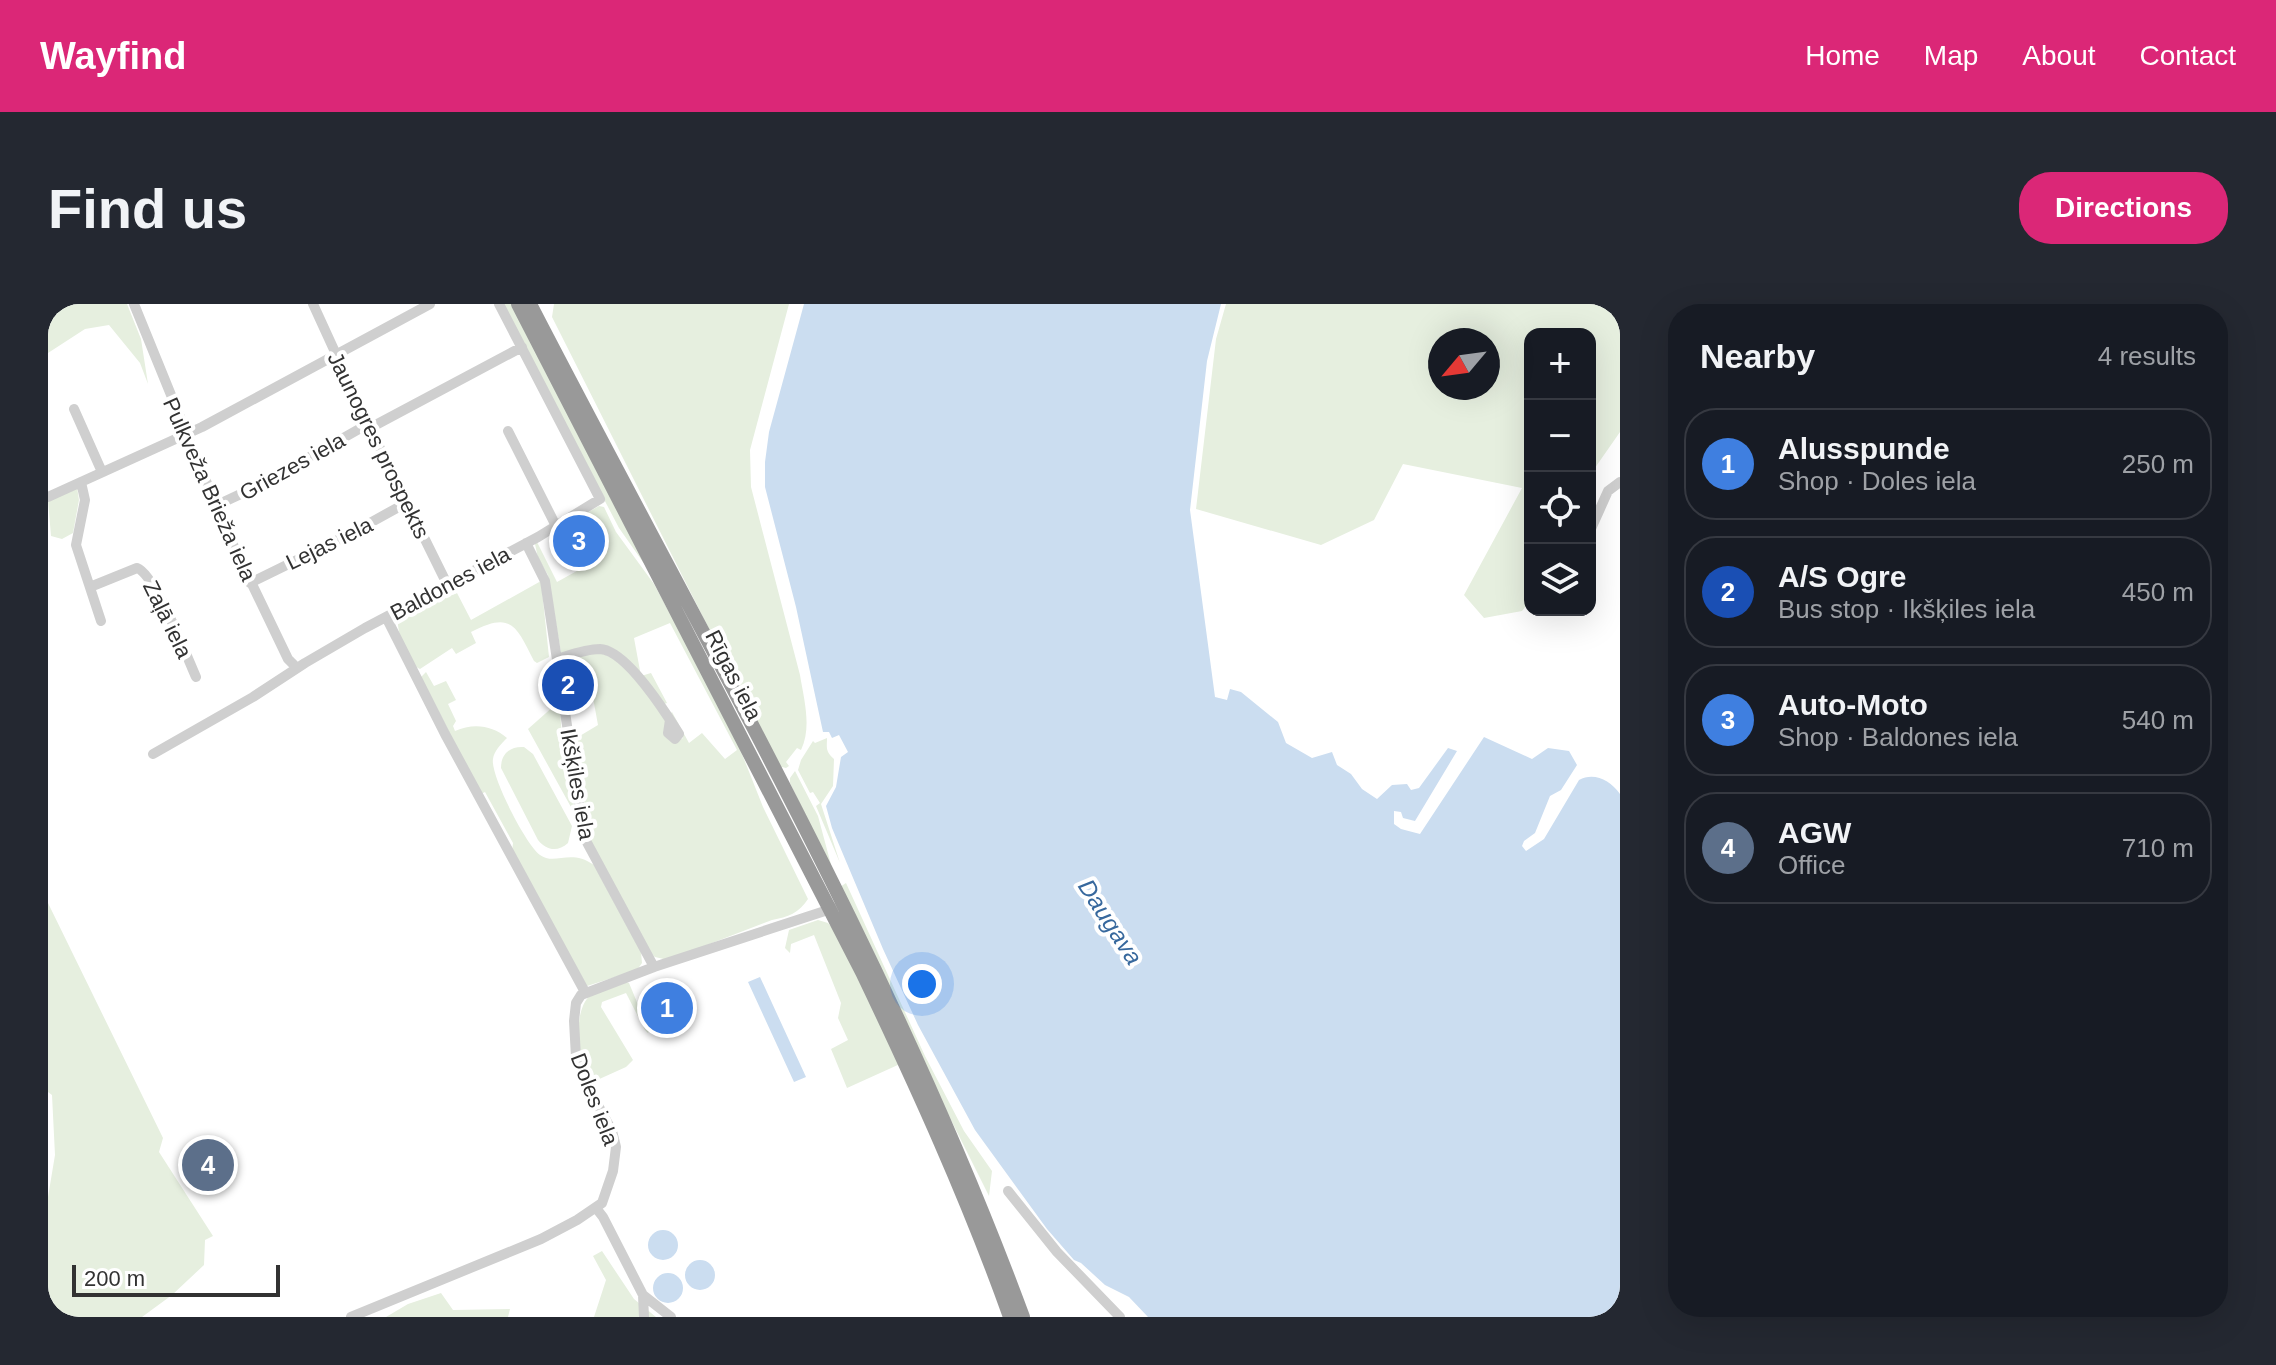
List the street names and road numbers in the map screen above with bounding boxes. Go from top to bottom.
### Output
street label: Jaunogres prospekts [323,348,435,542]
street label: Pulkveža Brieža iela [158,394,262,585]
street label: Griezes iela [235,427,350,506]
street label: Lejas iela [282,512,377,575]
street label: Baldones iela [386,541,515,625]
street label: Zaļā iela [138,576,197,663]
street label: Rīgas iela [700,626,767,725]
street label: Ikšķiles iela [555,727,600,842]
street label: Doles iela [566,1050,624,1149]

